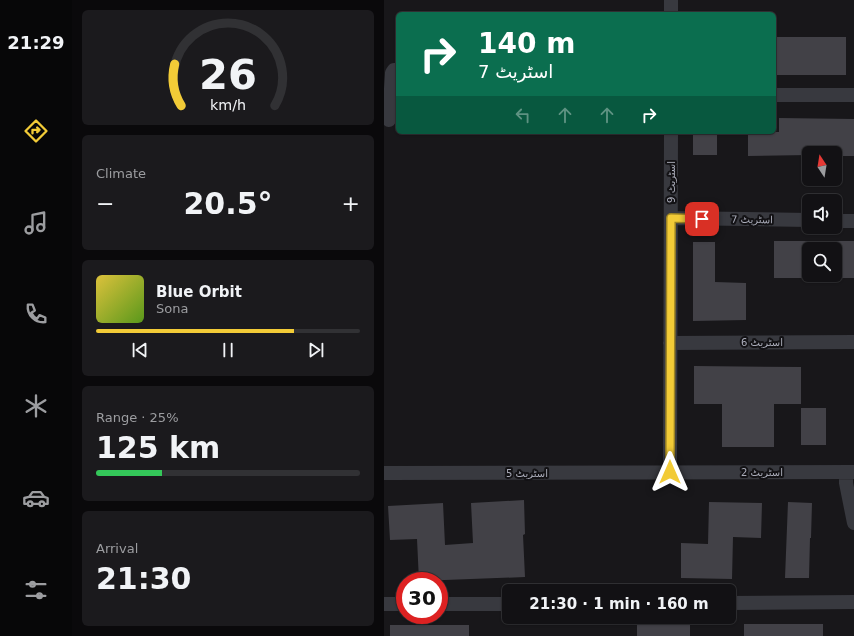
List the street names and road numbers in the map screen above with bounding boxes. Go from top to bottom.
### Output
street label: اسٹریٹ 9 [666,161,677,203]
street label: اسٹریٹ 7 [731,214,773,225]
street label: اسٹریٹ 6 [741,337,783,348]
street label: اسٹریٹ 2 [741,467,783,478]
street label: اسٹریٹ 5 [506,468,548,479]

